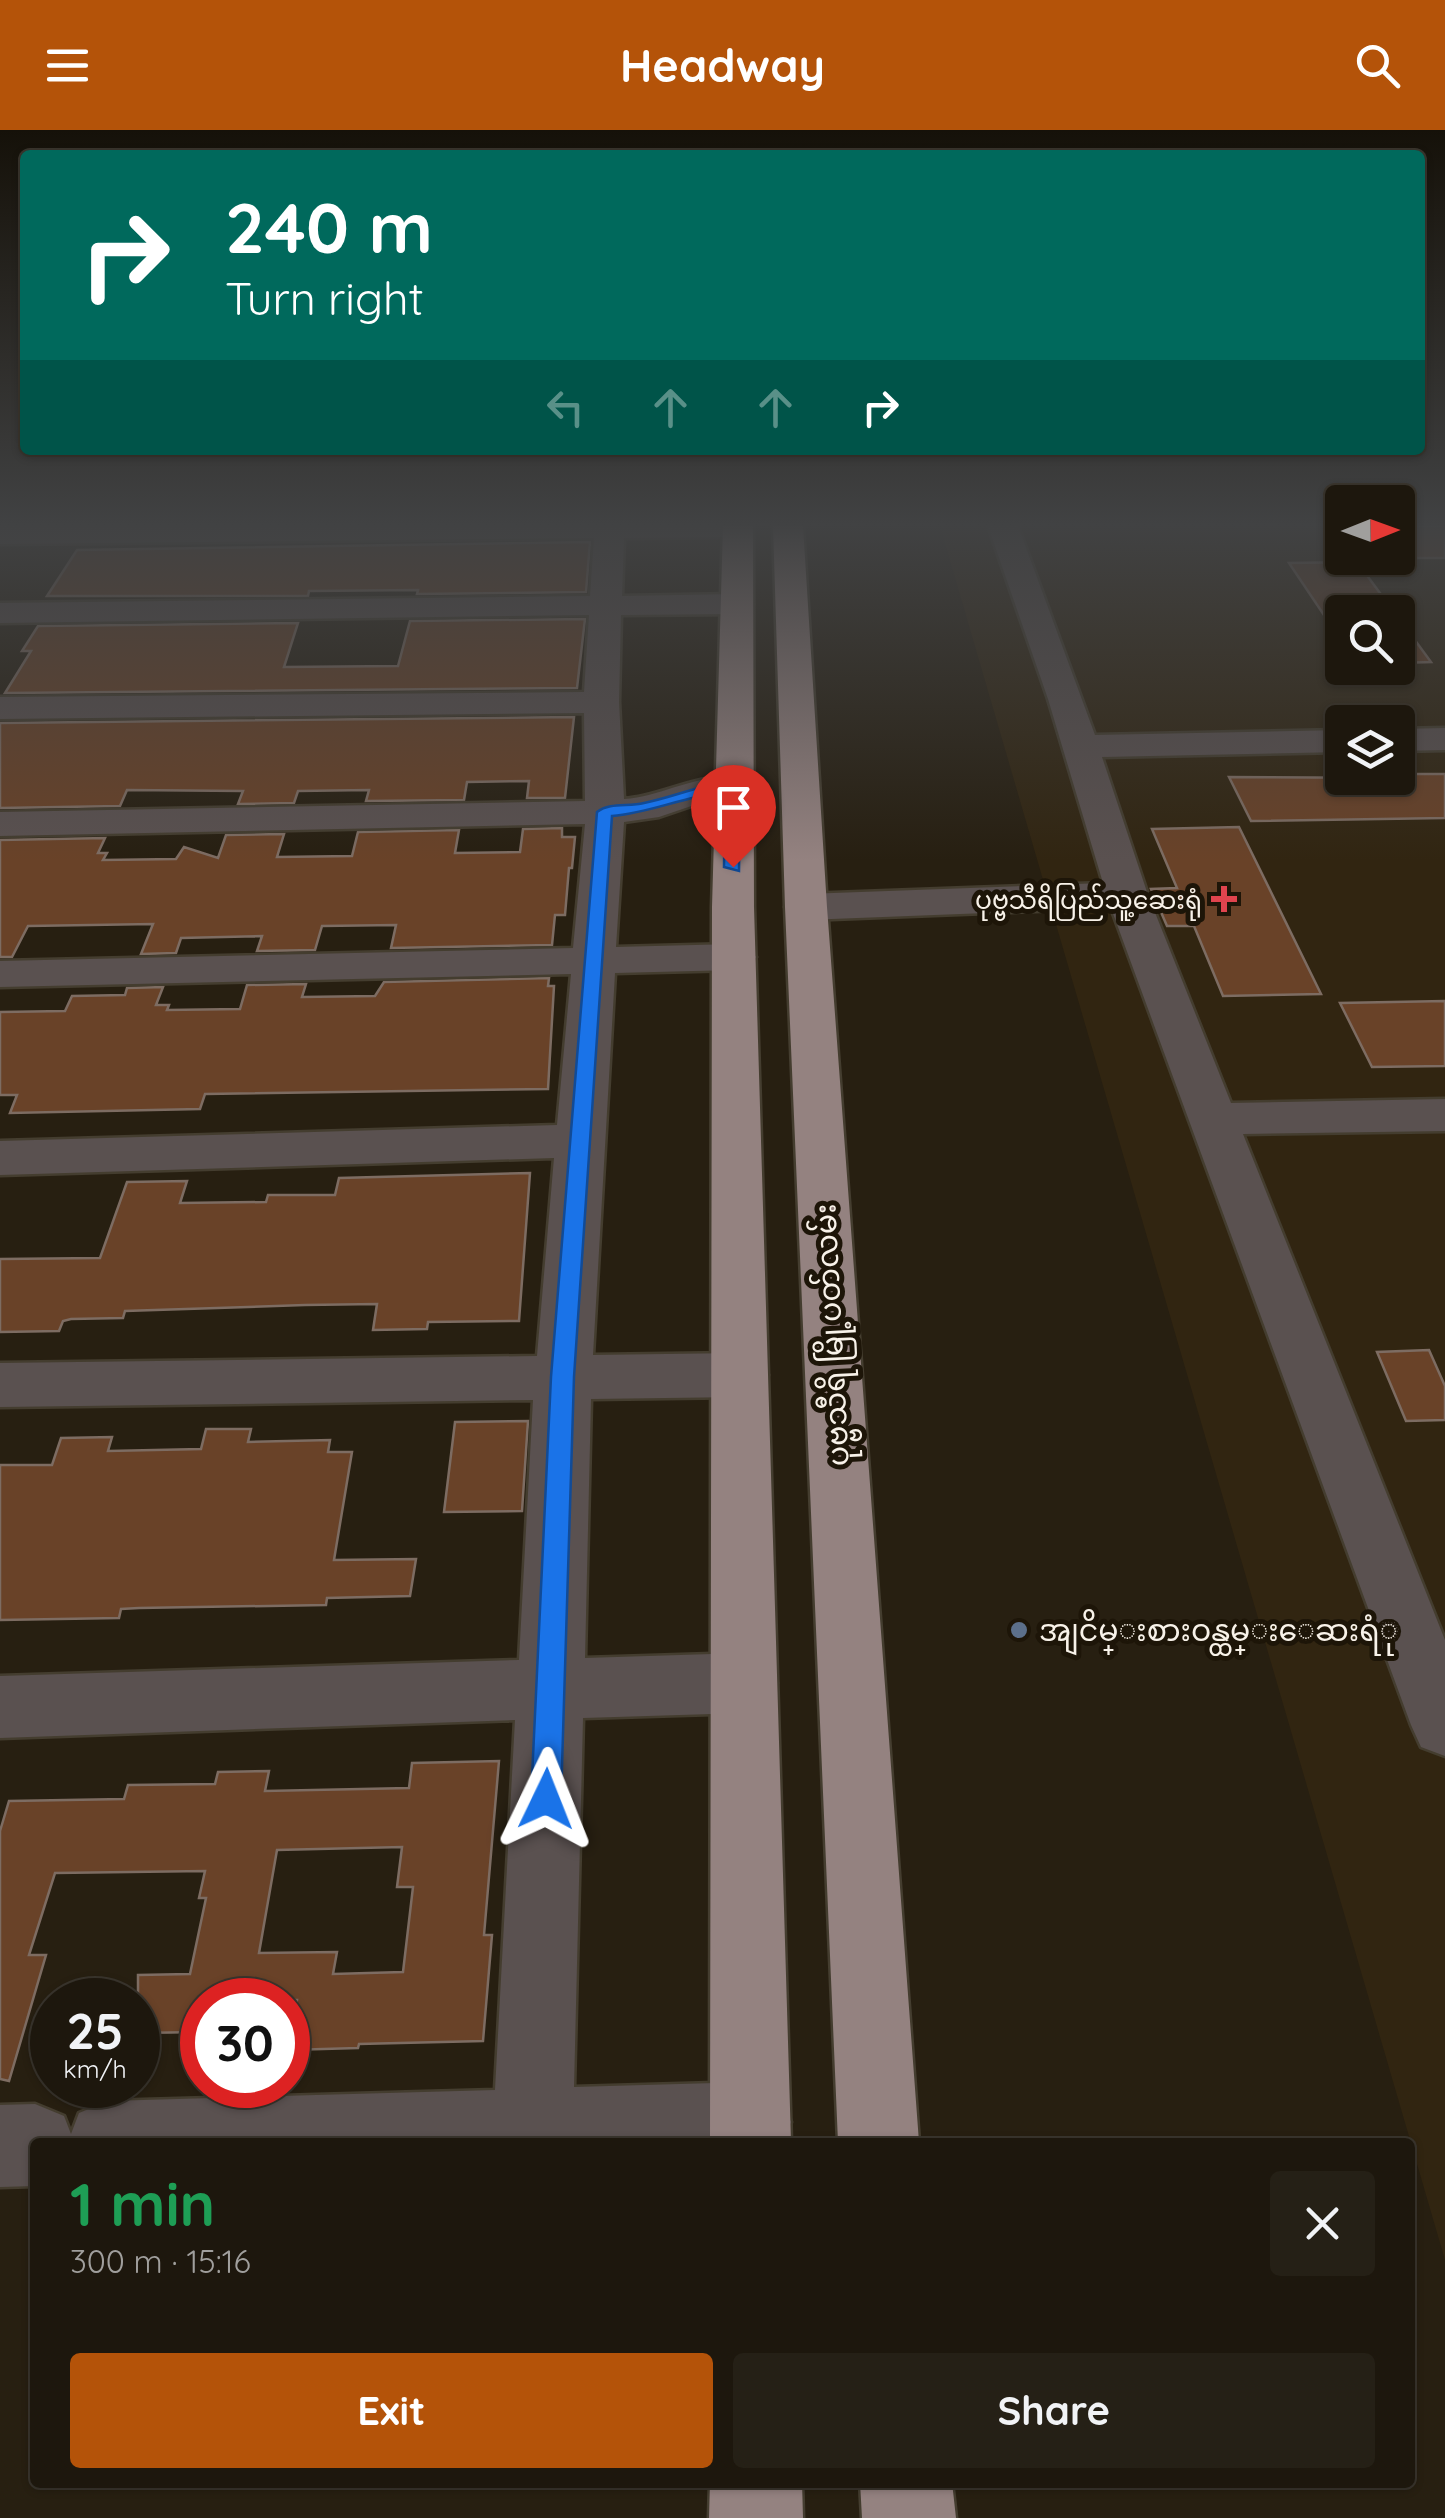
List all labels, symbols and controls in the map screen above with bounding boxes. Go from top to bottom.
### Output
text: Headway [620,37,825,93]
icon: menu [40,38,95,93]
icon: search [1350,38,1405,93]
text: 240 m [225,183,433,271]
icon: right [60,190,190,320]
text: Turn right [225,270,424,326]
icon: left [538,380,593,435]
icon: ahead [643,380,698,435]
icon: ahead [748,380,803,435]
icon: right [853,380,908,435]
north arrow [1325,485,1415,575]
map controls [1325,485,1415,795]
button: search [1325,595,1415,685]
button: layers [1325,705,1415,795]
pin [691,765,776,868]
icon: arrive [706,780,761,835]
place label: ပုဗ္ဗသီရိပြည်သူ့ဆေးရုံ [975,883,1202,921]
marker: ပုဗ္ဗသီရိပြည်သူ့ဆေးရုံ [1211,886,1237,912]
street label: ပုဗ္ဗသီရိ မြို့ပတ်လမ်း [803,1202,865,1467]
place label: အျငိမ္းစားဝန္ထမ္းေဆးရံု [1039,1609,1398,1656]
marker: အျငိမ္းစားဝန္ထမ္းေဆးရံု [1008,1619,1030,1641]
position arrow [494,1747,598,1851]
speed limit sign: 30 [180,1978,310,2108]
text: 25 [66,1999,124,2062]
text: km/h [63,2053,127,2084]
text: 1 min [70,2166,215,2241]
button: close [1270,2171,1375,2276]
text: 300 m · 15:16 [70,2241,251,2281]
button: Exit [70,2353,713,2468]
button: Share [733,2353,1375,2468]

